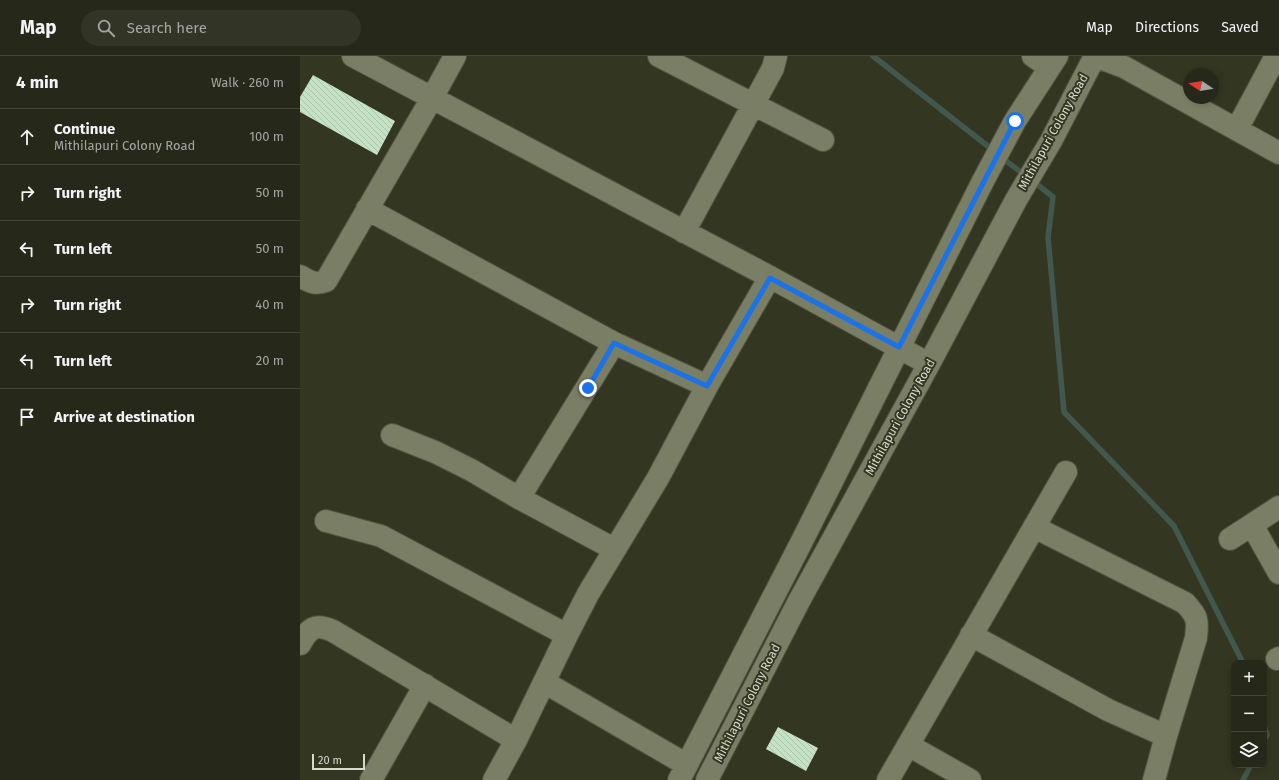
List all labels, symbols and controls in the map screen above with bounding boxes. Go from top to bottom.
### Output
search box [81,10,361,46]
text: Map [20,16,57,39]
icon: search [95,17,117,39]
text: Search here [127,19,207,37]
text: Map [1086,19,1113,36]
text: Directions [1135,19,1199,36]
text: Saved [1221,19,1259,36]
north arrow [1183,68,1219,104]
text: 4 min [16,72,59,93]
street label: Mithilapuri Colony Road [1015,72,1091,192]
text: Walk · 260 m [211,75,284,90]
route start [1006,112,1024,130]
text: Continue [54,120,115,138]
icon: ahead [16,126,38,148]
text: 100 m [249,129,284,144]
text: Mithilapuri Colony Road [54,138,195,153]
icon: right [16,182,38,204]
text: Turn right [54,184,121,202]
text: 50 m [256,185,284,200]
icon: left [16,238,38,260]
text: Turn left [54,240,112,258]
text: 50 m [256,241,284,256]
icon: right [16,294,38,316]
text: Turn right [54,296,121,314]
text: 40 m [255,297,284,312]
icon: left [16,350,38,372]
text: Turn left [54,352,112,370]
text: 20 m [256,353,284,368]
street label: Mithilapuri Colony Road [862,357,938,477]
route end [579,379,597,397]
icon: arrive [16,406,38,428]
text: Arrive at destination [54,408,195,426]
street label: Mithilapuri Colony Road [711,642,783,764]
map controls [1231,660,1267,768]
button: + [1231,660,1267,696]
button: − [1231,696,1267,732]
button: layers [1231,732,1267,768]
scale bar [312,752,365,771]
text: 20 m [318,754,342,767]

